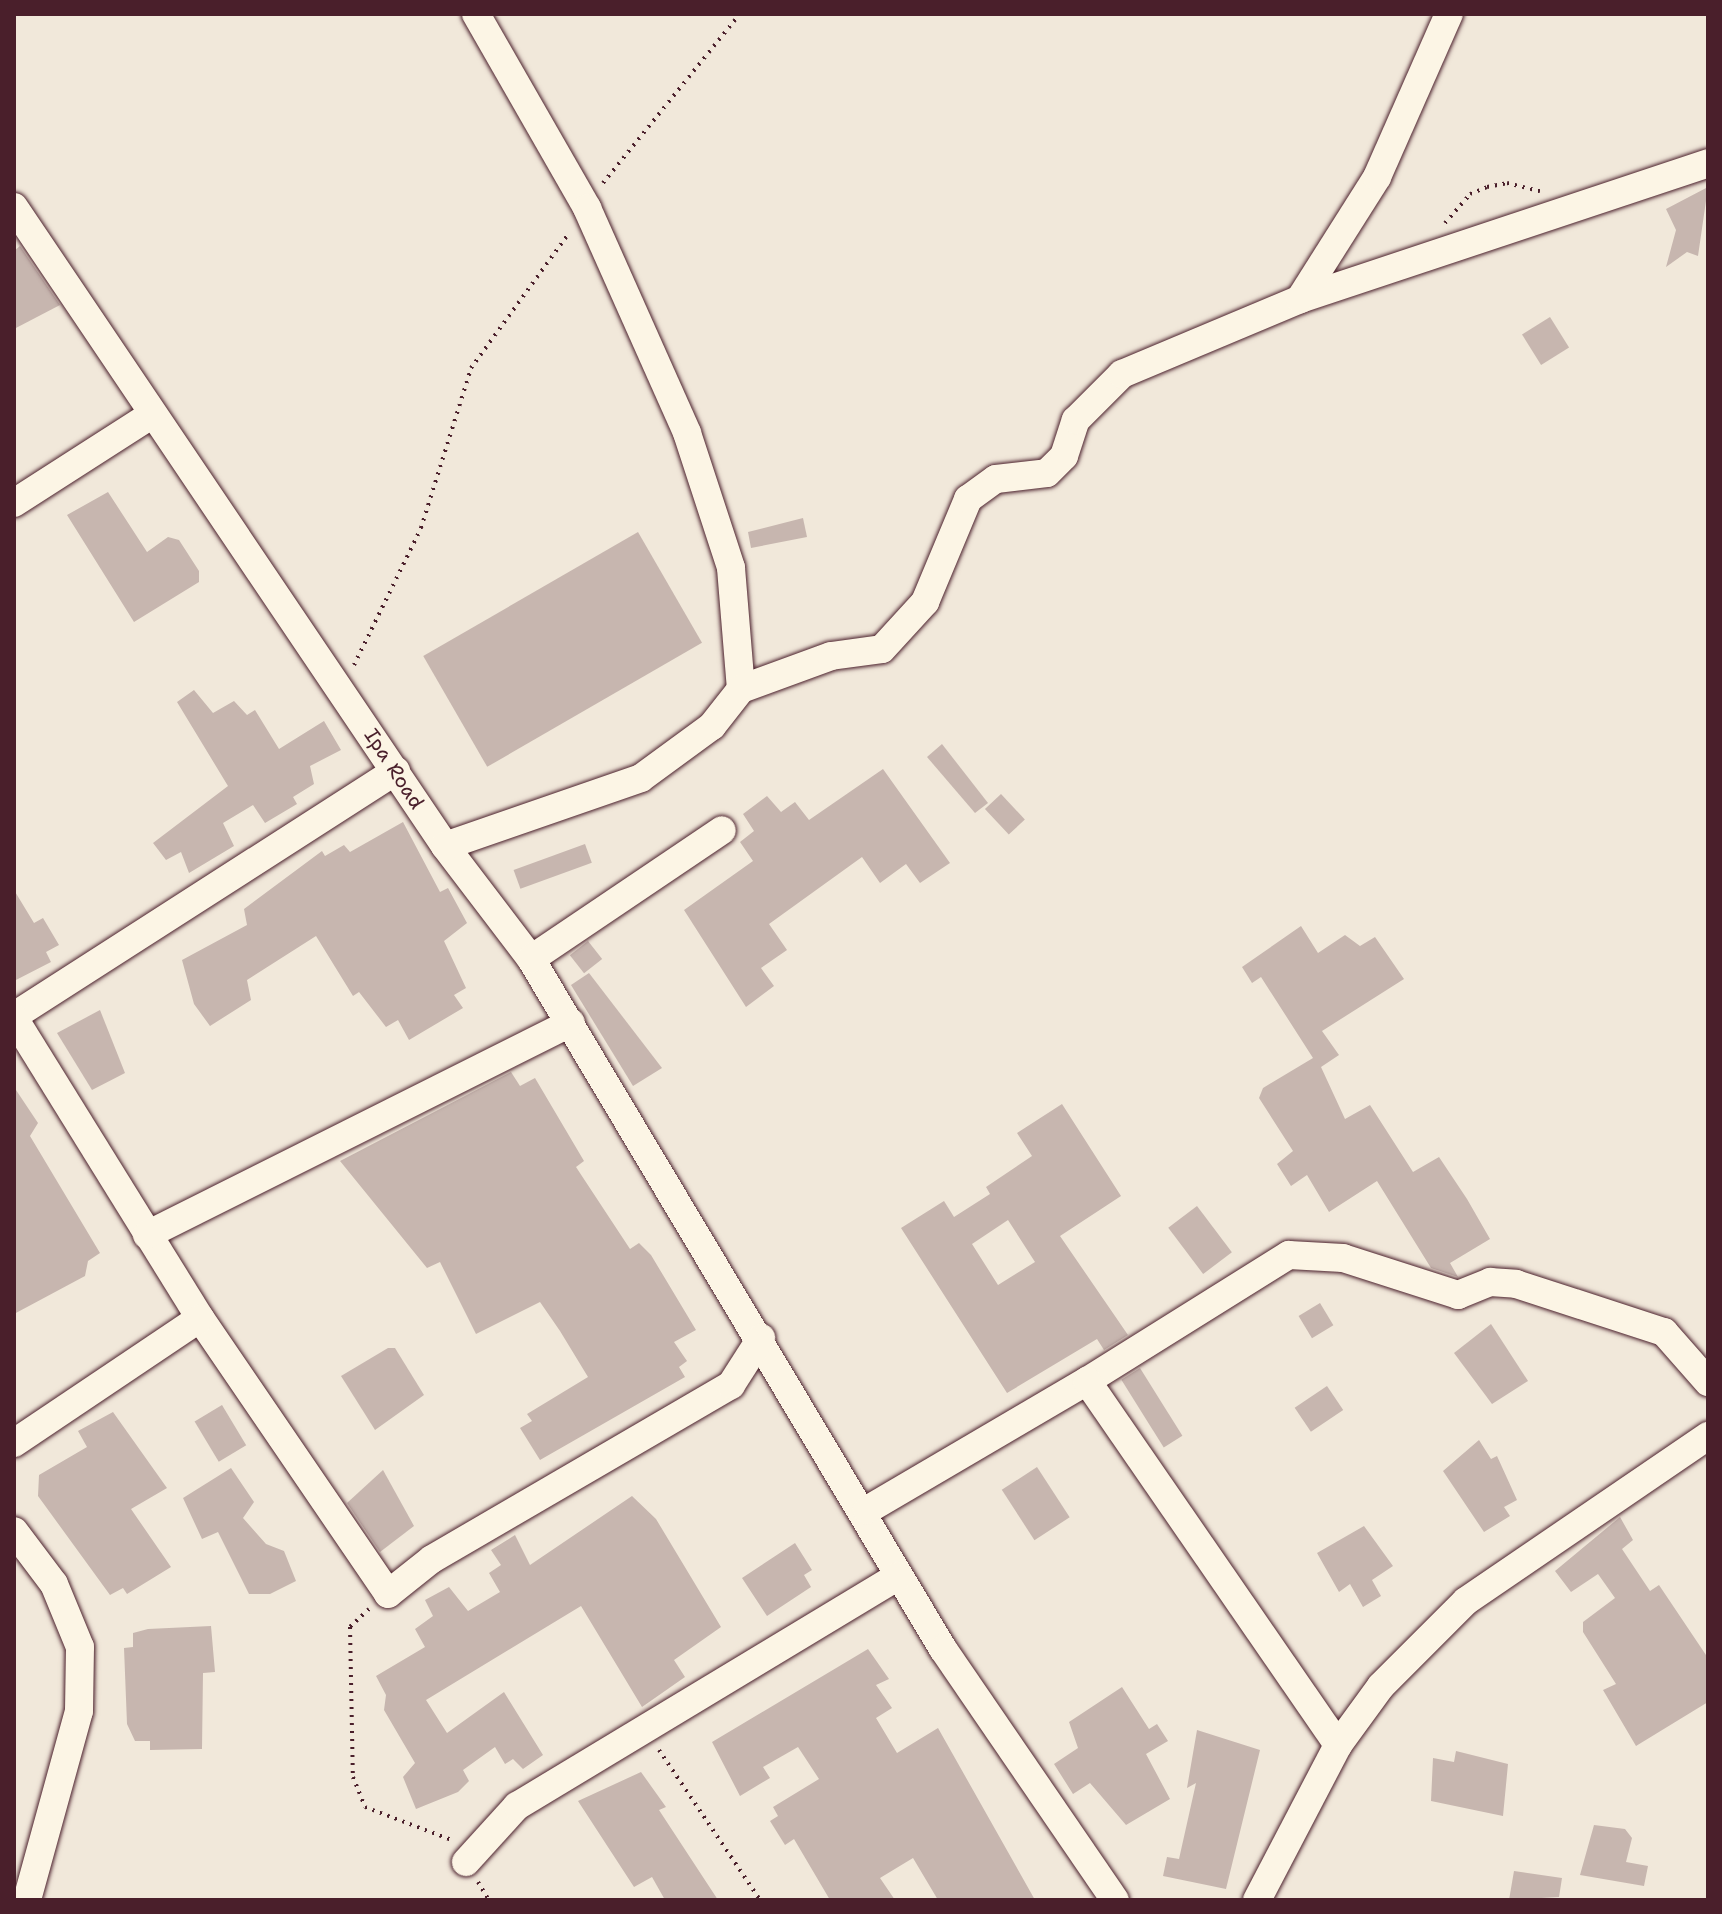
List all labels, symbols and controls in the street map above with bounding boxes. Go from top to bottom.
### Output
street label: Ipa Road [359,724,429,814]

